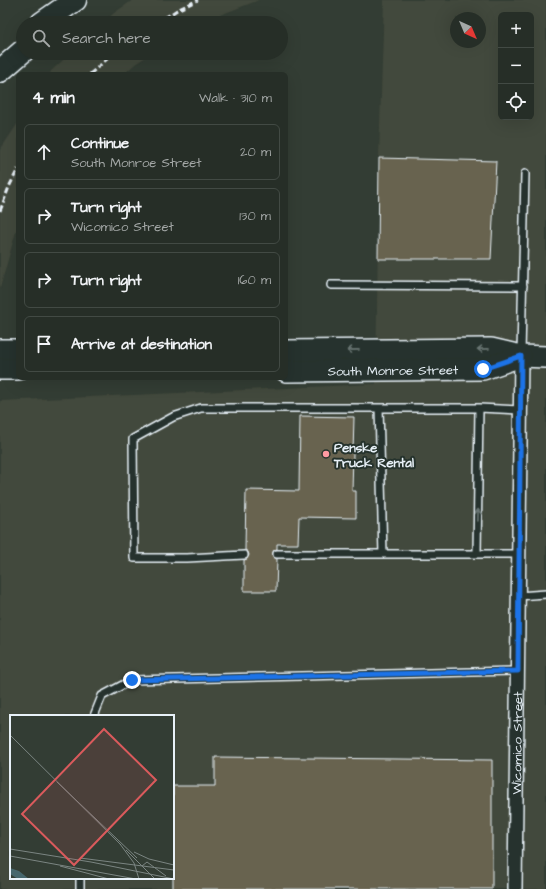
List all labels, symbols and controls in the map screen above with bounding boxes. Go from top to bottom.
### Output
north arrow [450,12,486,48]
map controls [498,12,534,120]
button: + [498,12,534,48]
search box [16,16,288,60]
icon: search [30,27,52,49]
text: Search here [62,28,151,49]
button: − [498,48,534,84]
button: locate [498,84,534,120]
text: 4 min [32,86,75,110]
text: Walk · 310 m [199,89,272,107]
text: Continue [71,133,129,154]
icon: ahead [33,141,55,163]
text: 20 m [240,143,271,161]
text: South Monroe Street [71,154,202,172]
text: Turn right [71,197,142,218]
icon: right [33,205,55,227]
text: 130 m [239,207,271,225]
text: Wicomico Street [71,218,174,236]
icon: right [33,269,55,291]
text: Turn right [71,270,142,291]
text: 160 m [238,271,271,289]
icon: arrive [33,333,55,355]
text: Arrive at destination [71,334,212,355]
one-way arrow [477,345,490,353]
one-way arrow [347,346,360,354]
route start [474,360,492,378]
street label: South Monroe Street [328,361,459,381]
place label: Penske Truck Rental [333,439,414,472]
marker: Penske Truck Rental [321,449,331,459]
one-way arrow [474,509,482,522]
route end [123,671,141,689]
street label: Wicomico Street [508,691,527,795]
inset map [10,715,174,879]

